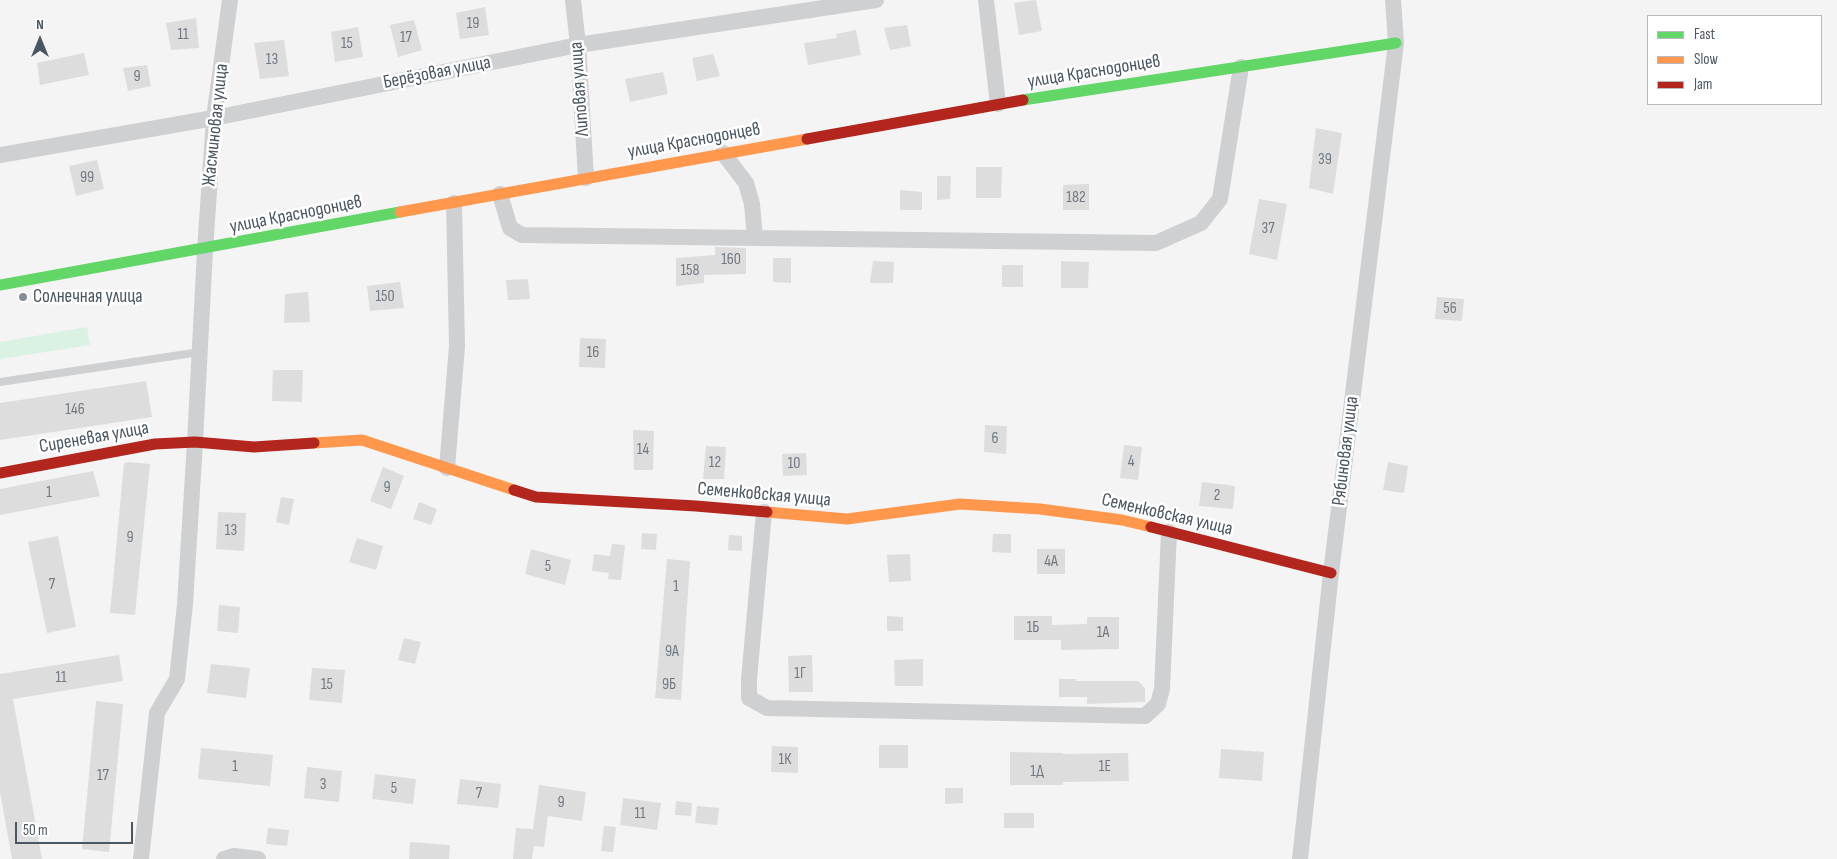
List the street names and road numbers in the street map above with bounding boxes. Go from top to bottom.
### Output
street label: Липовая улица [565,41,595,137]
street label: улица Краснодонцев [1026,50,1162,94]
street label: Берёзовая улица [381,51,493,95]
street label: Жасминовая улица [198,63,234,187]
street label: улица Краснодонцев [626,118,762,164]
street label: улица Краснодонцев [228,191,364,239]
street label: Рябиновая улица [1328,395,1364,507]
street label: Сиреневая улица [37,417,151,459]
street label: Семенковская улица [696,478,832,512]
street label: Семенковская улица [1099,489,1235,541]

